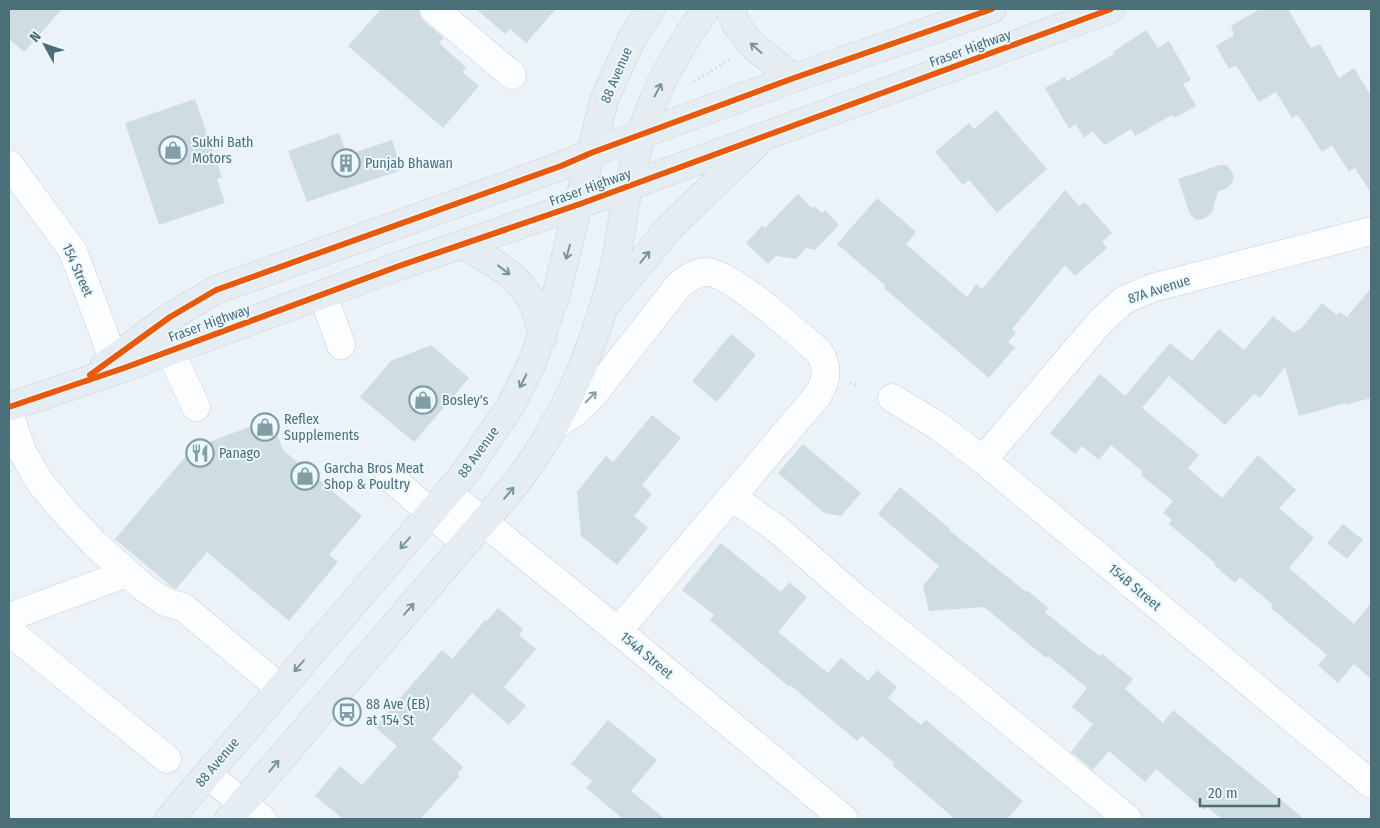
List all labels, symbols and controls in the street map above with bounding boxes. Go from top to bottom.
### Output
north arrow [20,20,70,70]
street label: Fraser Highway [927,26,1014,71]
text: N [26,28,45,46]
one-way arrow [750,43,763,54]
street label: 88 Avenue [597,44,636,106]
one-way arrow [654,83,663,98]
place label: Sukhi Bath Motors [192,134,253,167]
shop icon: Sukhi Bath Motors [158,135,188,165]
building icon: Punjab Bhawan [331,148,361,178]
place label: Punjab Bhawan [365,155,453,172]
street label: Fraser Highway [547,165,634,210]
street label: 154 Street [58,241,97,300]
one-way arrow [563,243,572,259]
one-way arrow [640,251,651,264]
one-way arrow [497,265,510,276]
street label: 87A Avenue [1126,271,1193,308]
street label: Fraser Highway [166,301,253,346]
one-way arrow [518,373,527,388]
shop icon: Bosley's [408,385,438,415]
one-way arrow [585,391,597,403]
place label: Bosley's [442,392,488,409]
place label: Reflex Supplements [284,411,359,444]
shop icon: Reflex Supplements [250,412,280,442]
street label: 88 Avenue [454,423,503,481]
restaurant icon: Panago [185,438,215,468]
place label: Panago [219,445,260,462]
place label: Garcha Bros Meat Shop & Poultry [324,460,424,493]
shop icon: Garcha Bros Meat Shop & Poultry [290,461,320,491]
one-way arrow [503,486,515,499]
one-way arrow [399,536,410,549]
street label: 154B Street [1105,560,1165,615]
one-way arrow [403,602,415,615]
street label: 154A Street [617,628,677,683]
one-way arrow [293,659,304,672]
place label: 88 Ave (EB) at 154 St [366,696,430,729]
bus stop icon: 88 Ave (EB) at 154 St [332,697,362,727]
street label: 88 Avenue [192,734,243,791]
one-way arrow [269,760,280,773]
scale bar [1200,776,1279,808]
text: 20 m [1208,784,1238,802]

